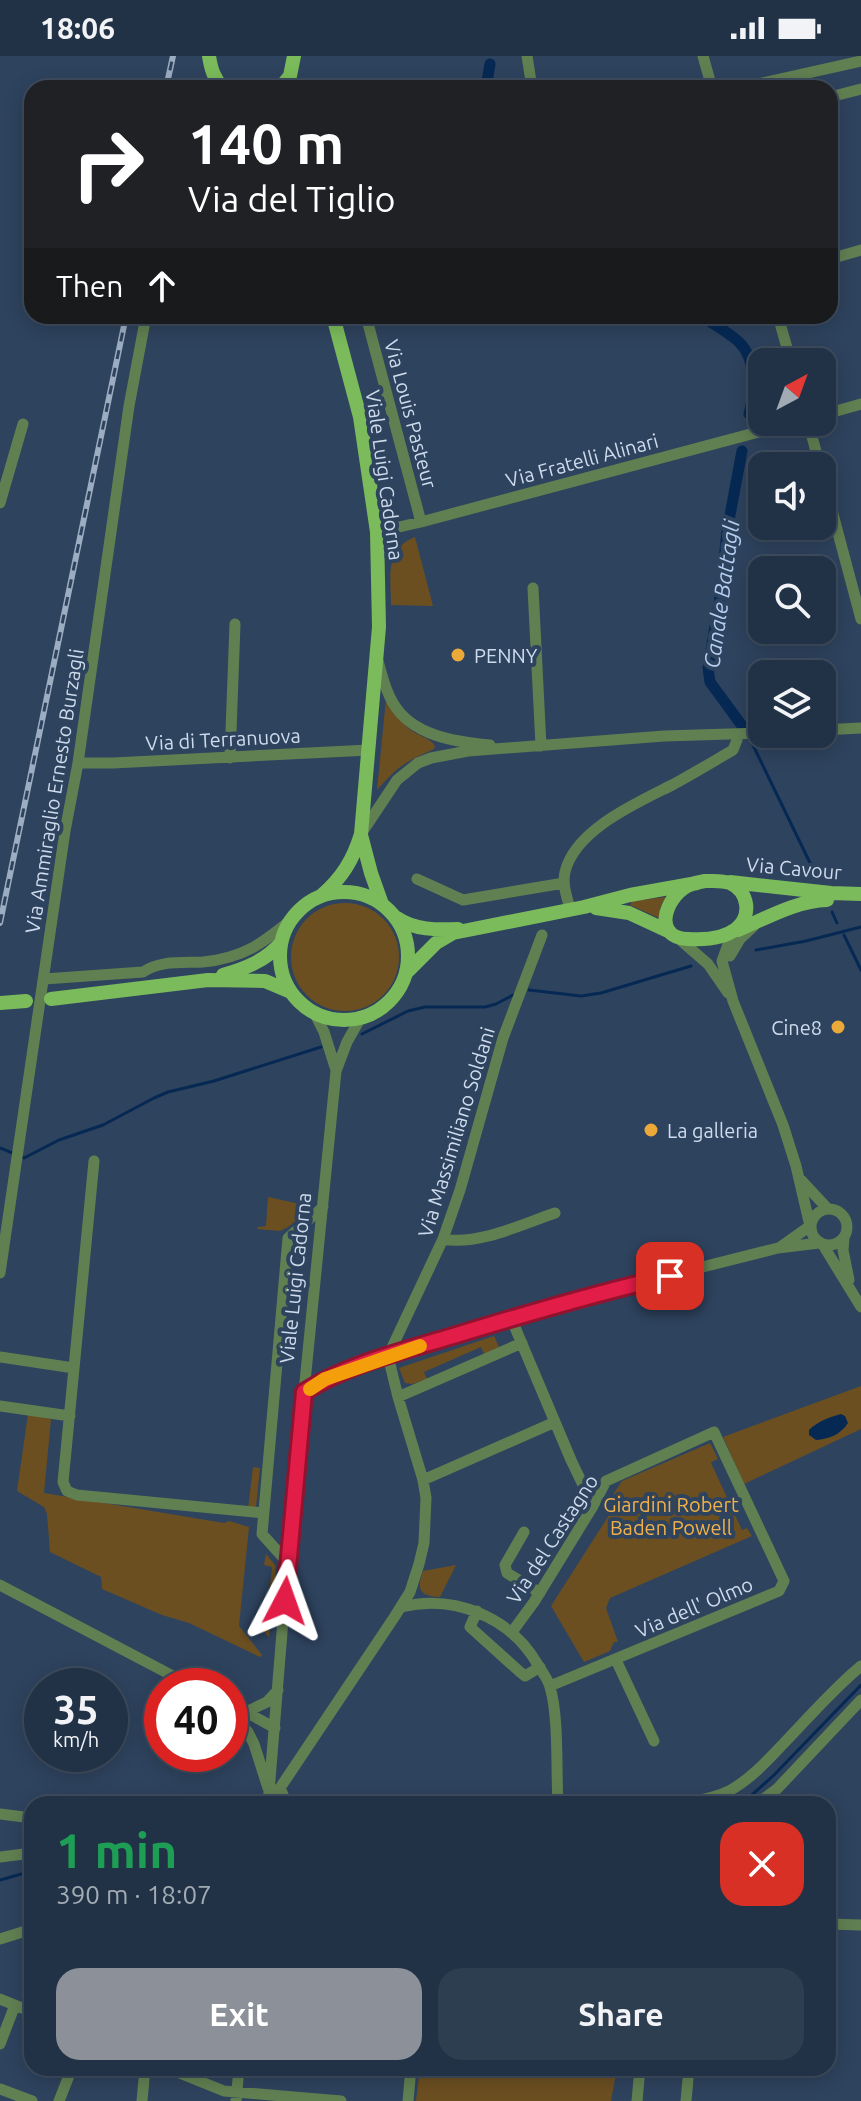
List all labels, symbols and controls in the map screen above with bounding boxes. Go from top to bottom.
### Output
text: 18:06 [40,11,115,45]
icon: right [56,112,160,216]
text: 140 m [188,112,344,175]
text: Via del Tiglio [188,178,396,219]
icon: ahead [140,264,184,308]
text: Then [56,269,124,303]
street label: Via Louis Pasteur [380,337,442,491]
north arrow [748,348,836,436]
map controls [748,348,836,748]
street label: Viale Luigi Cadorna [362,388,408,562]
street label: Via Fratelli Alinari [503,429,661,491]
button: sound [748,452,836,540]
water label: Canale Battagli [698,517,744,670]
button: search [748,556,836,644]
place label: PENNY [474,644,538,667]
marker: PENNY [449,646,467,664]
street label: Via Ammiraglio Ernesto Burzagli [20,647,88,935]
button: layers [748,660,836,748]
street label: Via di Terranuova [145,723,301,755]
street label: Via Cavour [745,852,843,884]
place label: Cine8 [771,1016,822,1039]
marker: Cine8 [829,1018,847,1036]
street label: Via Massimiliano Soldani [413,1024,499,1240]
place label: La galleria [667,1119,758,1142]
marker: La galleria [642,1121,660,1139]
street label: Viale Luigi Cadorna [275,1191,315,1365]
pin [636,1242,704,1310]
icon: arrive [648,1254,692,1298]
street label: Via del Castagno [502,1470,602,1608]
park label: Giardini Robert Baden Powell [603,1493,739,1539]
position arrow [243,1559,327,1643]
street label: Via dell' Olmo [632,1572,756,1642]
speed limit sign: 40 [144,1668,248,1772]
text: 35 [53,1687,99,1732]
text: km/h [53,1728,99,1751]
button: close [720,1822,804,1906]
text: 1 min [56,1823,177,1877]
text: 390 m · 18:07 [56,1880,212,1909]
button: Exit [56,1968,422,2060]
button: Share [438,1968,804,2060]

